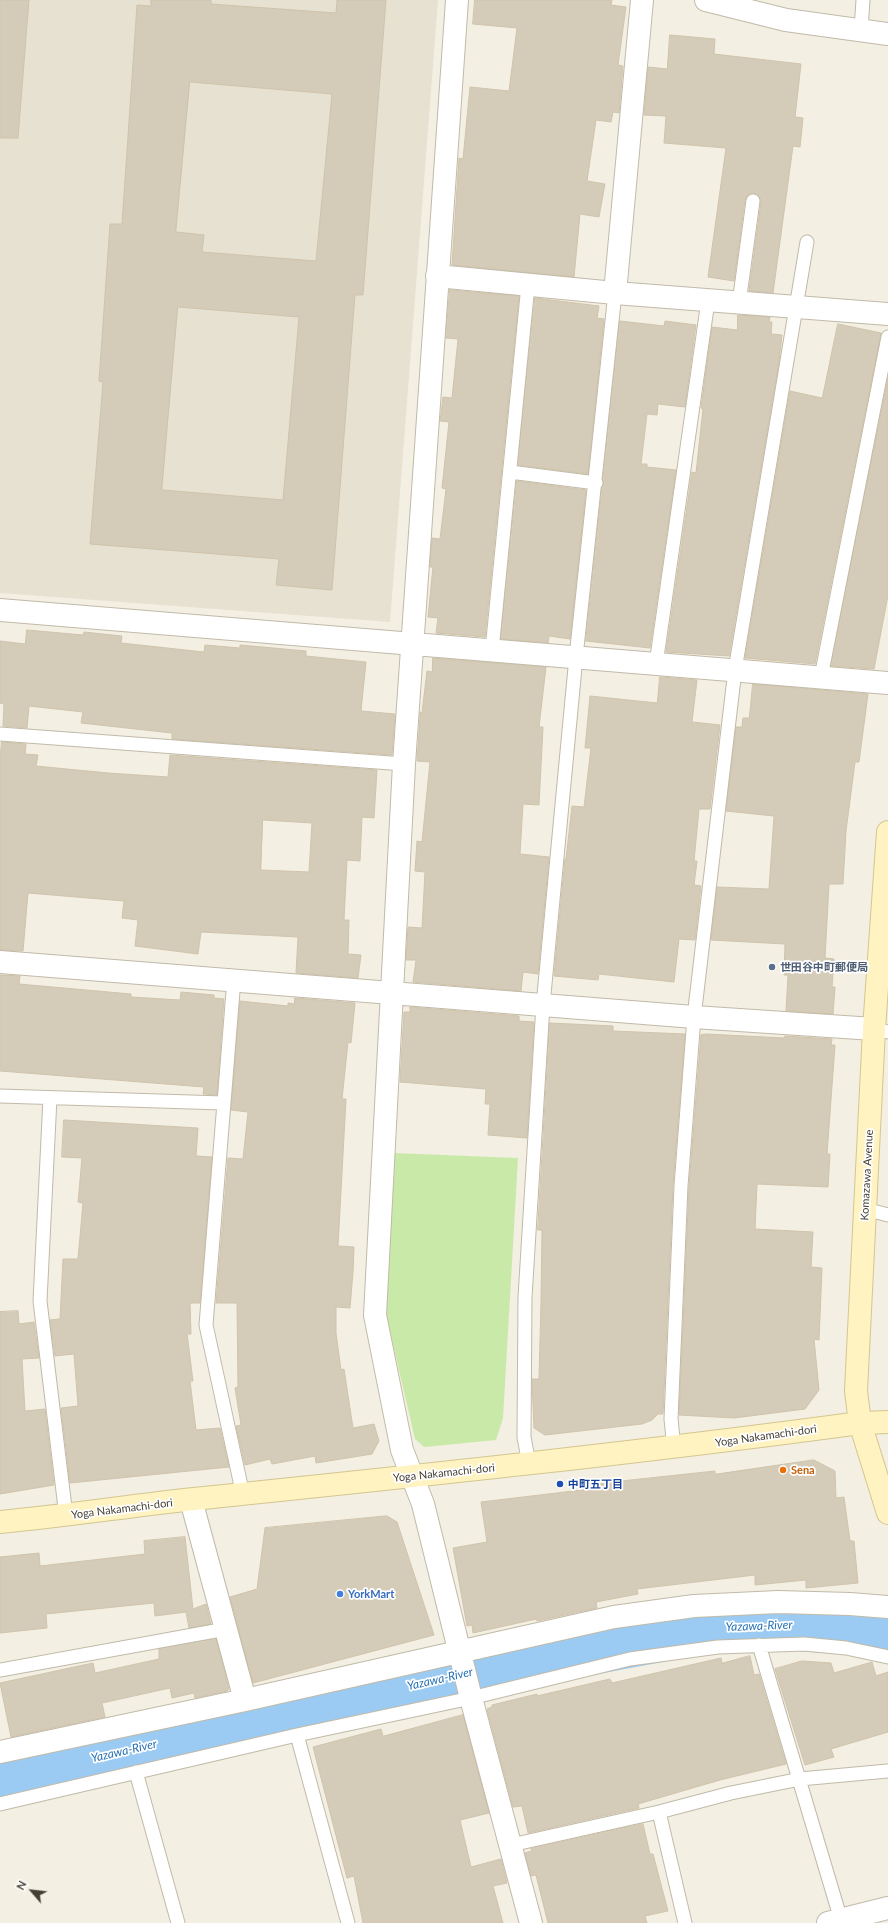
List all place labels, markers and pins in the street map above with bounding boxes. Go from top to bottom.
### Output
place label: 世田谷中町郵便局 [780,960,868,974]
marker: 世田谷中町郵便局 [767,962,777,972]
place label: Sena [791,1463,815,1477]
marker: Sena [778,1465,788,1475]
place label: 中町五丁目 [568,1477,623,1491]
marker: 中町五丁目 [555,1479,565,1489]
place label: YorkMart [348,1587,394,1601]
marker: YorkMart [335,1589,345,1599]

